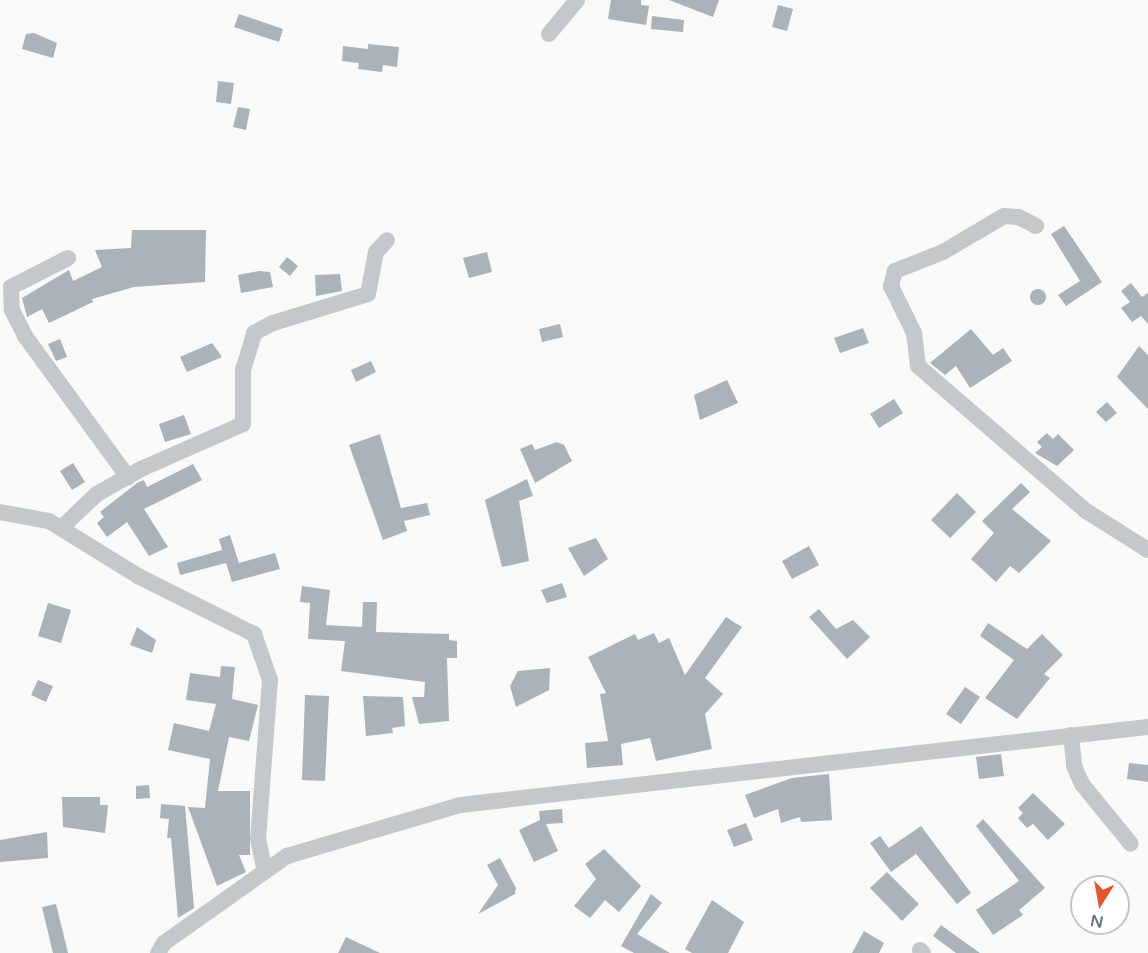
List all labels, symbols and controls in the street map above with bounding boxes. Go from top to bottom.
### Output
north arrow [1070,875,1130,935]
text: N [1089,910,1105,932]

